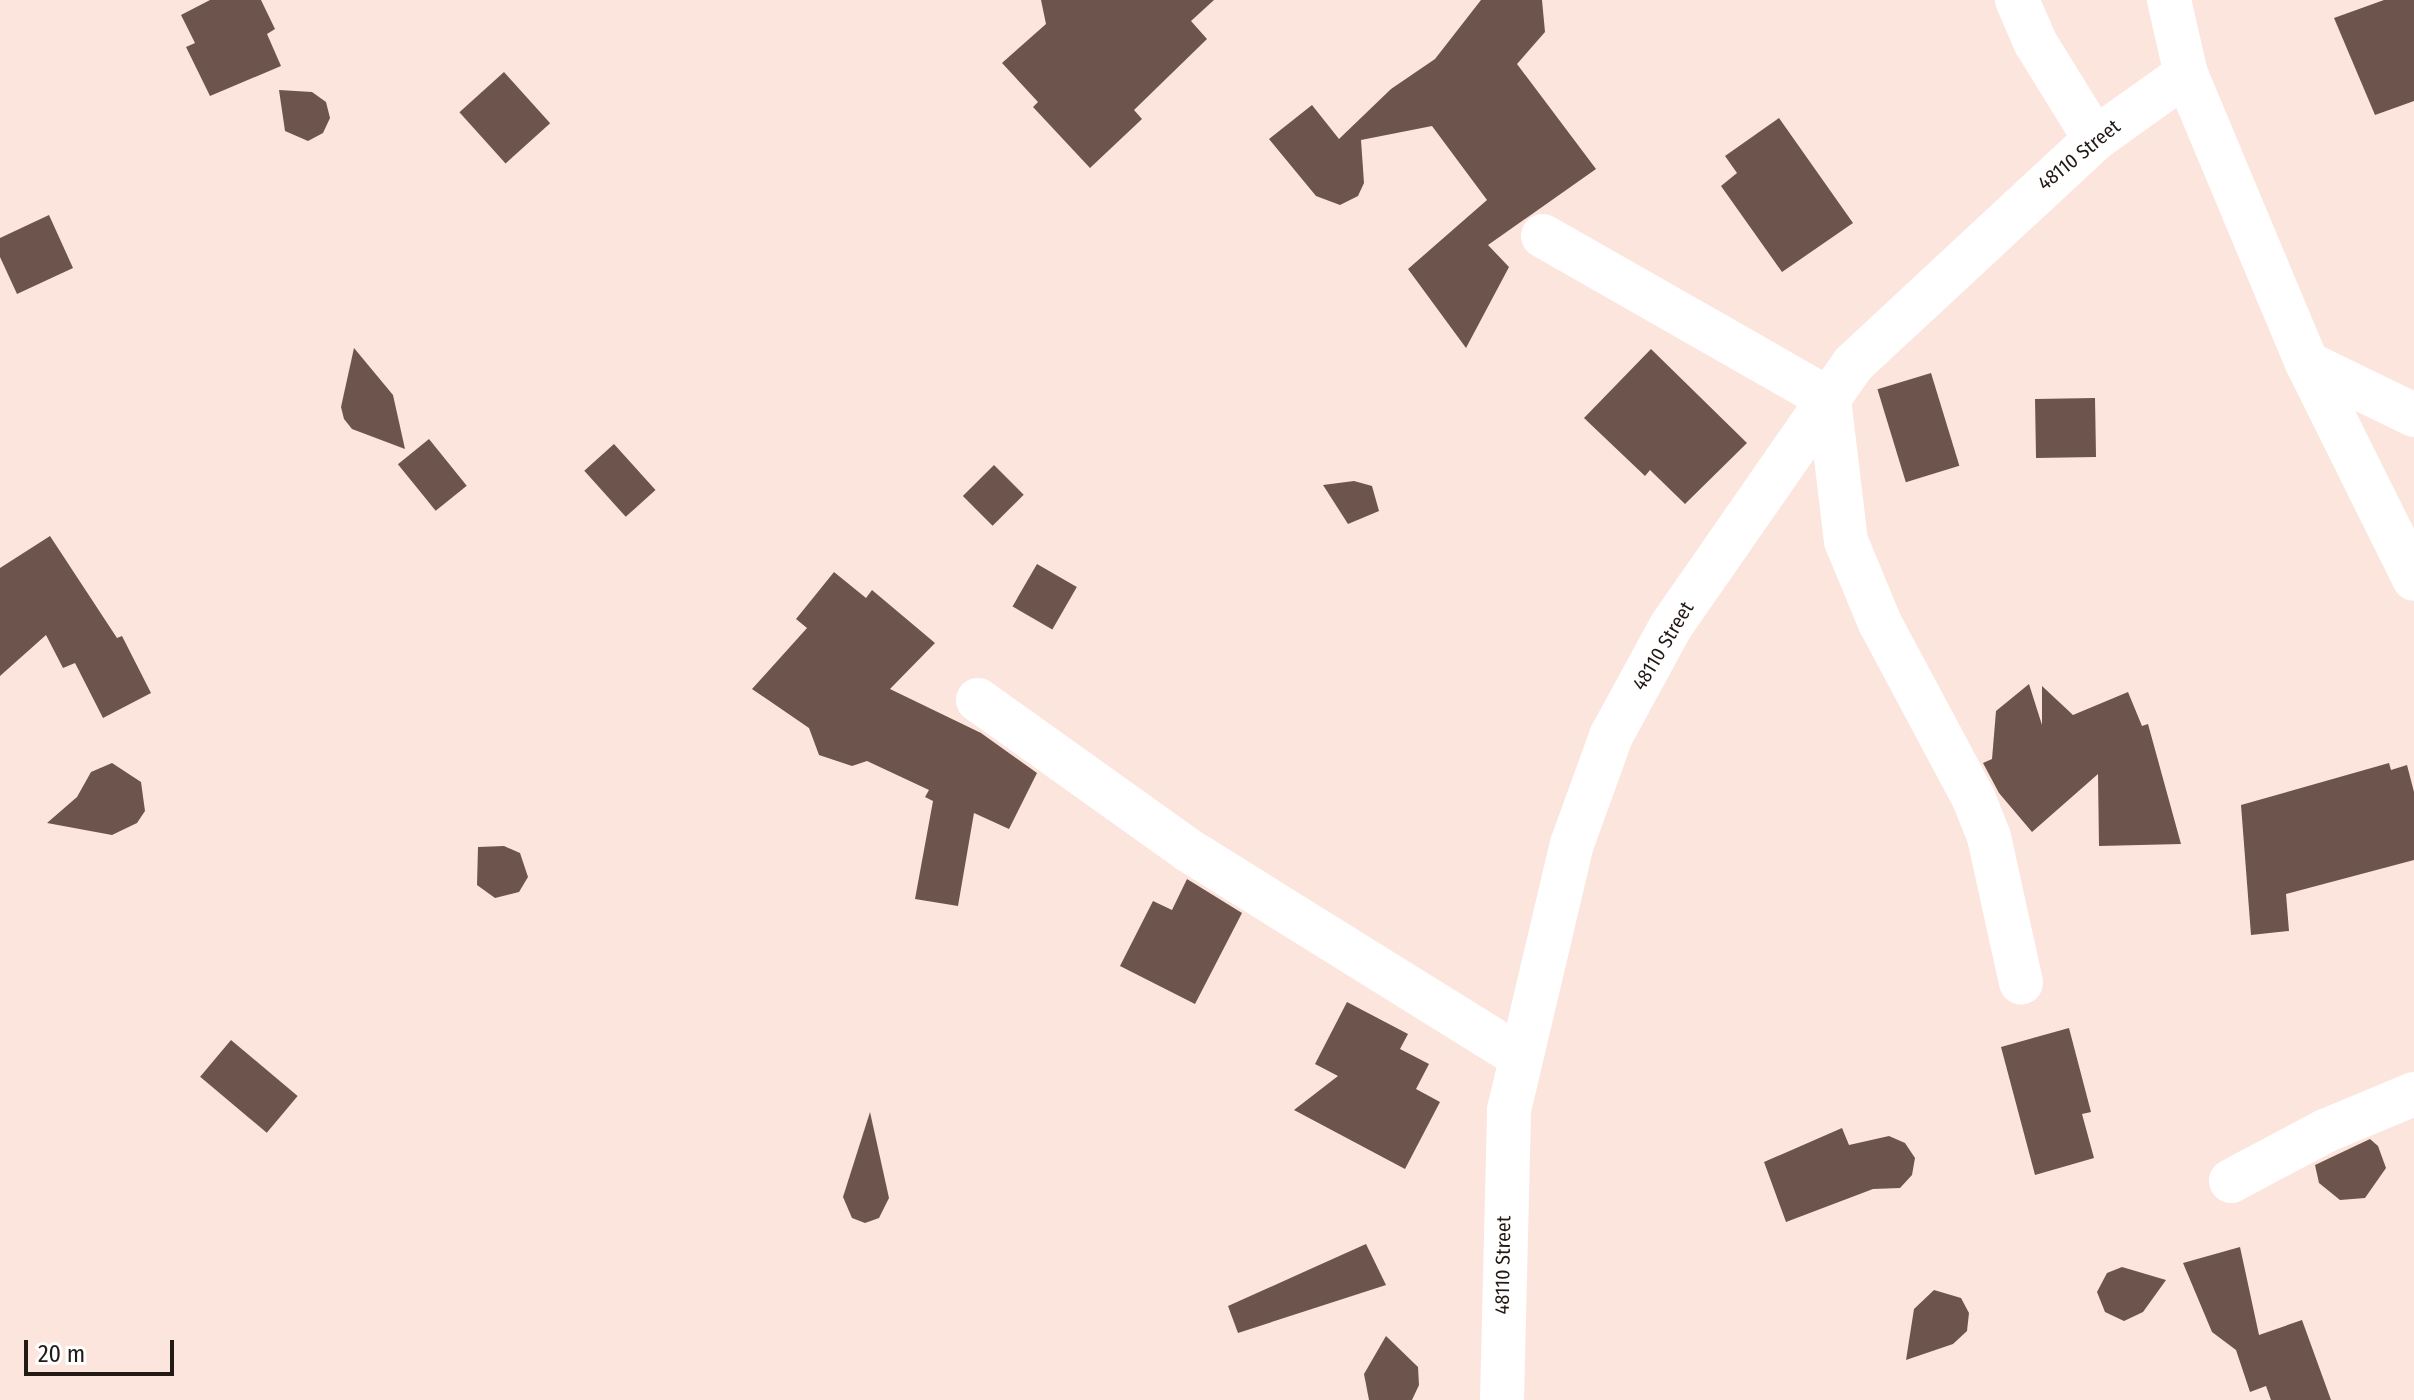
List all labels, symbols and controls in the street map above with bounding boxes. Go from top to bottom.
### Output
street label: 48110 Street [2033,115,2125,195]
street label: 48110 Street [1627,597,1699,695]
street label: 48110 Street [1490,1215,1516,1315]
scale bar [28,1324,178,1374]
text: 20 m [38,1340,85,1368]

